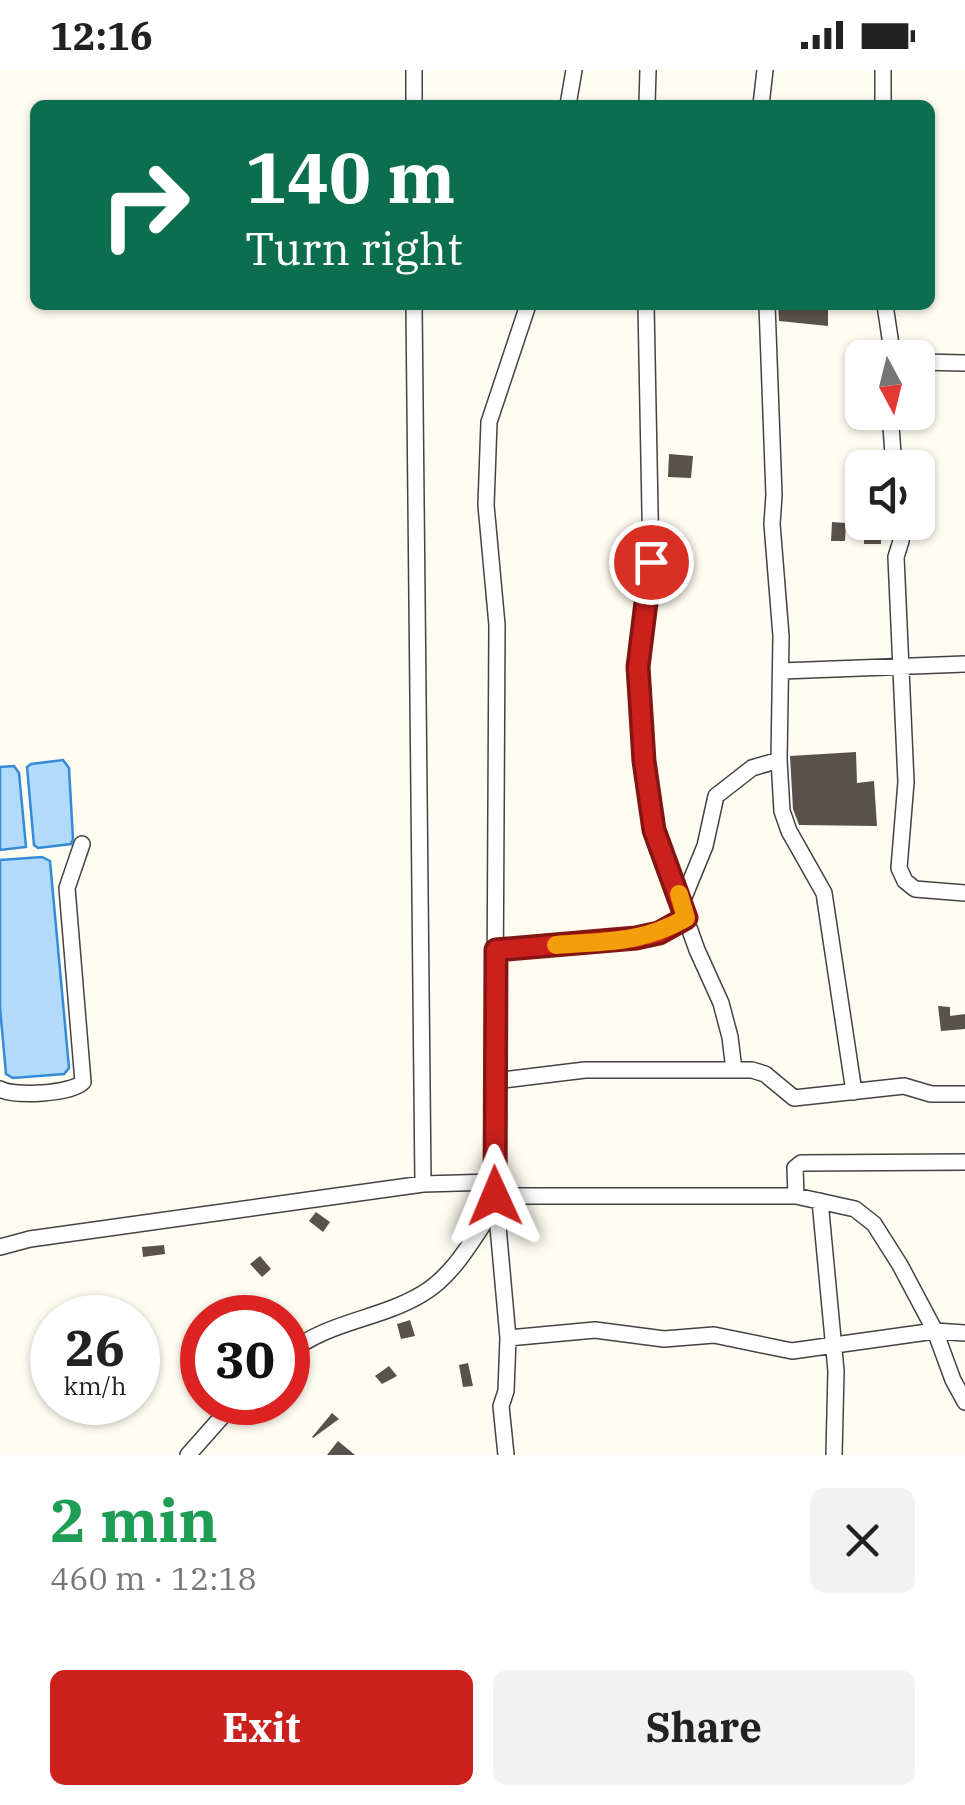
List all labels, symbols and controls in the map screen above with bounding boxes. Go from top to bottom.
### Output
text: 12:16 [50,11,153,60]
text: 140 m [245,131,455,222]
icon: right [80,140,210,270]
text: Turn right [245,219,463,277]
north arrow [845,340,935,430]
map controls [845,340,935,540]
button: sound [845,450,935,540]
pin [609,520,694,605]
icon: arrive [624,535,679,590]
position arrow [443,1144,547,1248]
speed limit sign: 30 [180,1295,310,1425]
text: 26 [65,1315,125,1380]
text: km/h [63,1369,127,1402]
text: 2 min [50,1480,218,1559]
button: close [810,1488,915,1593]
text: 460 m · 12:18 [50,1557,257,1599]
button: Exit [50,1670,473,1785]
button: Share [493,1670,915,1785]

